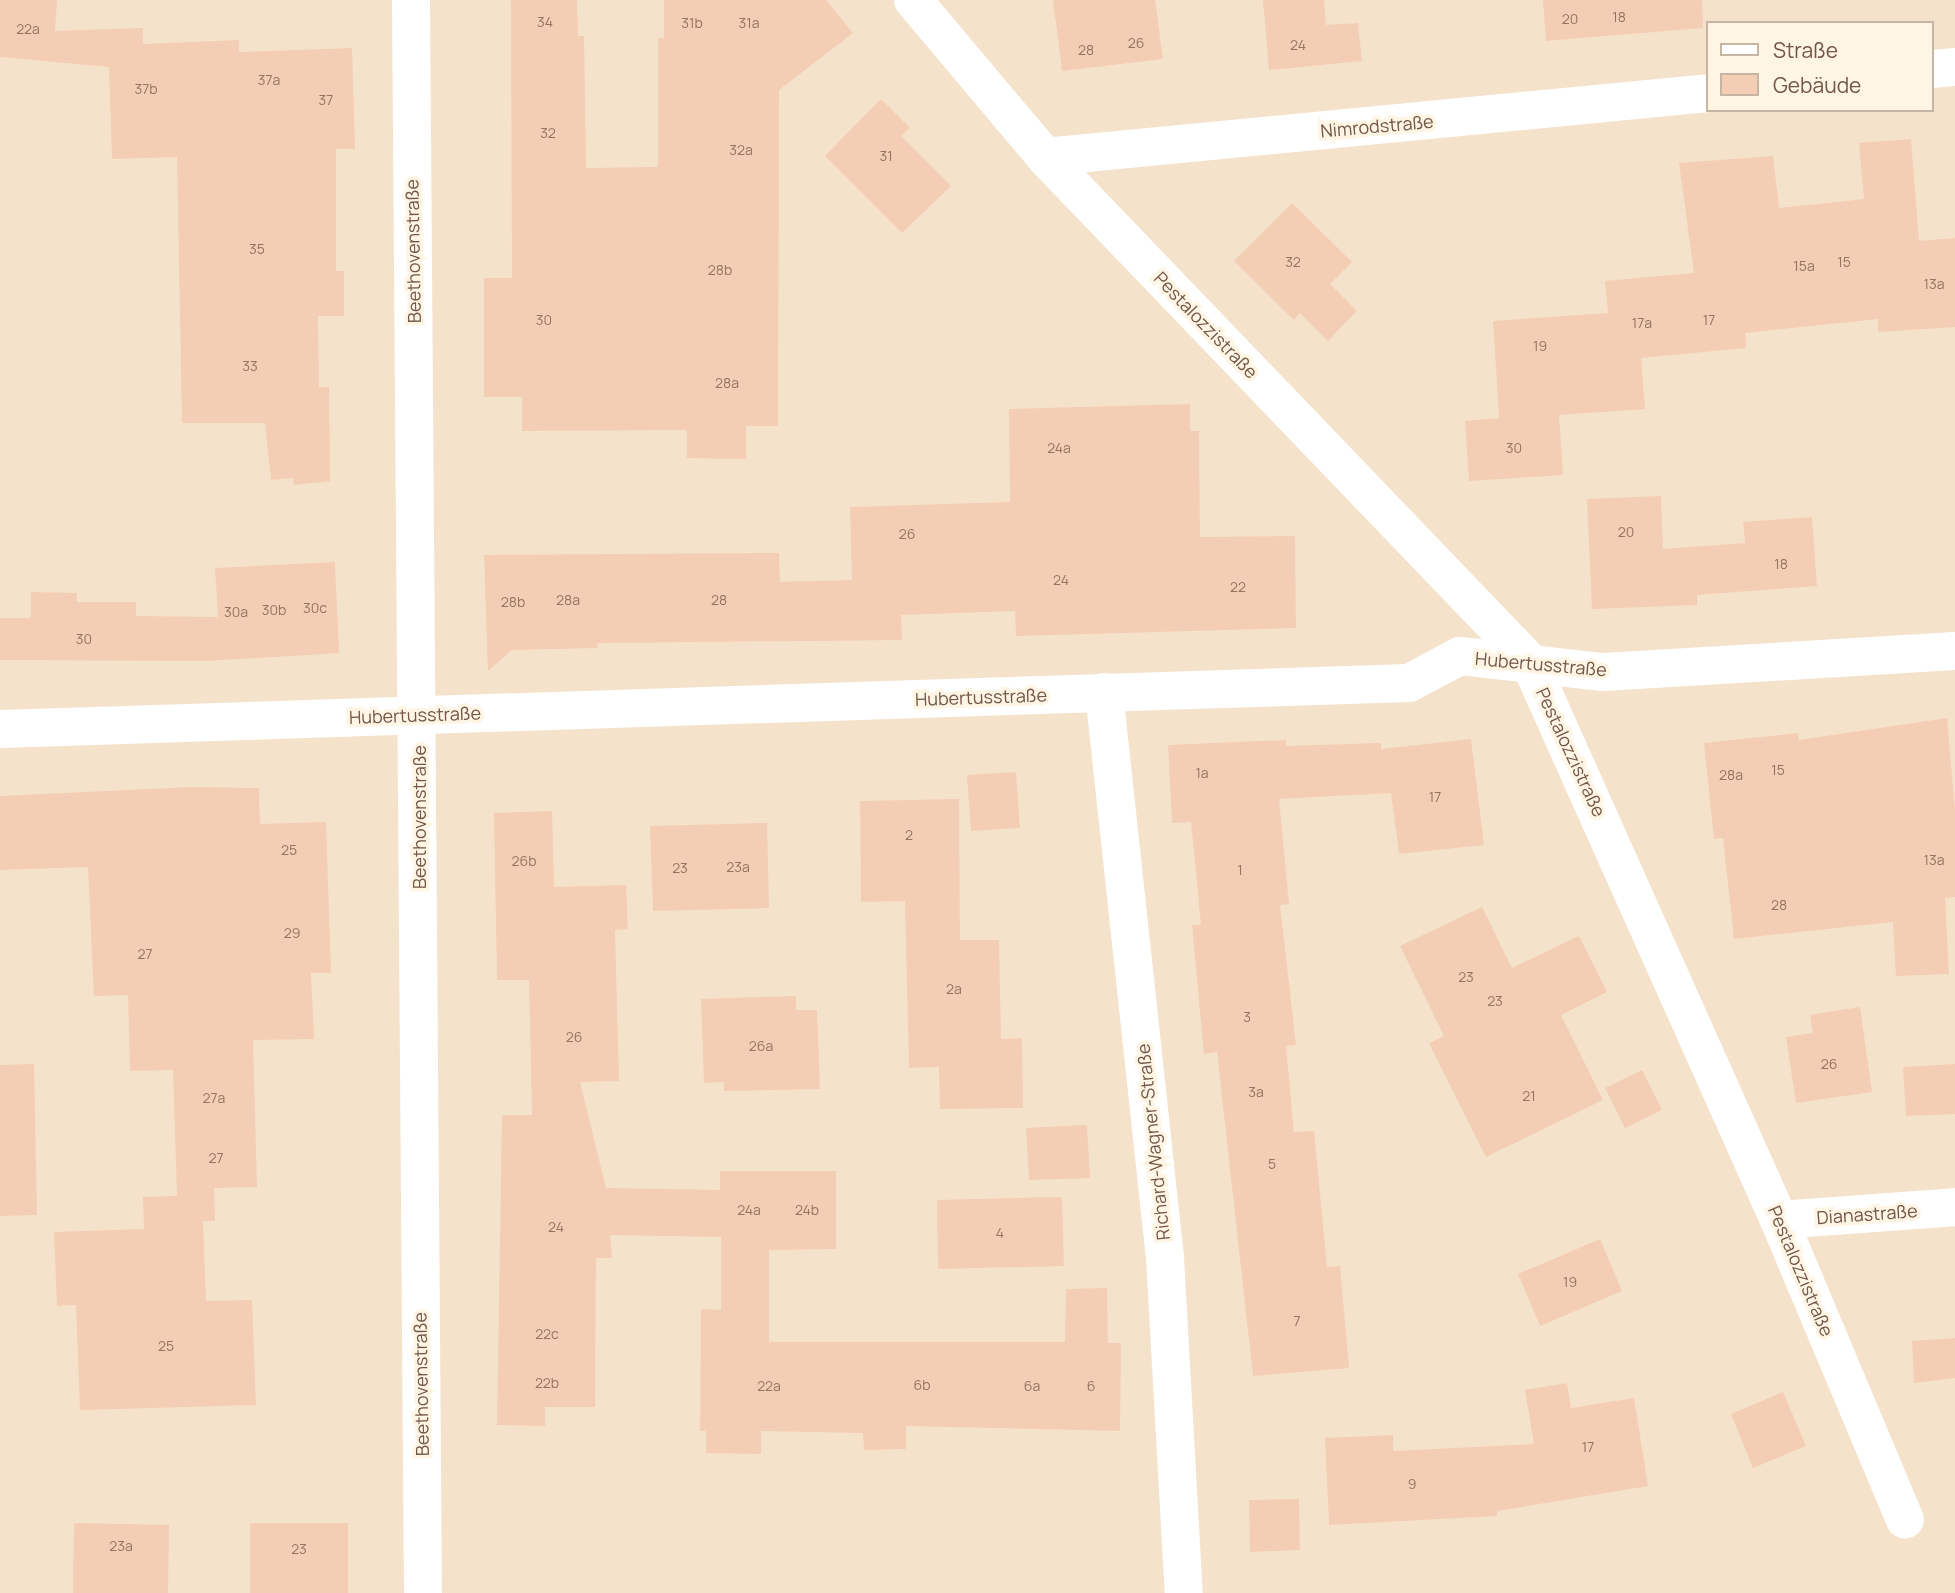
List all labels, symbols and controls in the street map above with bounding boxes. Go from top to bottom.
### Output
house number: 18 [1612,9,1626,25]
house number: 20 [1562,11,1578,27]
house number: 34 [537,14,553,30]
house number: 31b [681,15,703,31]
house number: 31a [739,15,759,31]
house number: 22a [16,21,40,37]
legend [1706,21,1934,112]
house number: 26 [1128,35,1144,51]
text: Straße [1773,36,1838,64]
house number: 24 [1290,37,1306,53]
house number: 28 [1078,42,1094,58]
text: Gebäude [1773,71,1861,99]
house number: 37a [258,72,280,88]
house number: 37b [134,81,158,97]
house number: 37 [319,92,333,108]
street label: Nimrodstraße [1320,110,1434,142]
house number: 32 [540,125,556,141]
house number: 32a [729,142,753,158]
house number: 31 [879,148,893,164]
street label: Beethovenstraße [401,179,425,323]
house number: 35 [249,241,265,257]
house number: 32 [1285,254,1301,270]
house number: 15 [1837,254,1851,270]
house number: 15a [1793,258,1815,274]
house number: 28b [708,262,732,278]
street label: Pestalozzistraße [1150,267,1262,383]
house number: 13a [1924,276,1944,292]
house number: 30 [536,312,552,328]
house number: 17 [1703,312,1715,328]
house number: 17a [1632,315,1652,331]
house number: 19 [1533,338,1547,354]
house number: 33 [242,358,258,374]
house number: 28a [715,375,739,391]
house number: 24a [1047,440,1071,456]
house number: 30 [1506,440,1522,456]
house number: 20 [1618,524,1634,540]
house number: 26 [899,526,915,542]
house number: 18 [1774,556,1788,572]
house number: 24 [1053,572,1069,588]
house number: 22 [1230,579,1246,595]
house number: 28a [556,592,580,608]
house number: 28 [711,592,727,608]
house number: 28b [501,594,525,610]
house number: 30c [303,600,327,616]
house number: 30b [262,602,286,618]
house number: 30a [224,604,248,620]
house number: 30 [76,631,92,647]
street label: Hubertusstraße [1474,647,1608,681]
street label: Hubertusstraße [915,684,1047,710]
street label: Pestalozzistraße [1532,684,1610,820]
street label: Hubertusstraße [349,702,481,728]
street label: Beethovenstraße [408,745,430,889]
house number: 15 [1771,762,1785,778]
house number: 1a [1195,765,1209,781]
house number: 28a [1719,767,1743,783]
house number: 17 [1429,789,1441,805]
house number: 2 [905,827,913,843]
house number: 25 [281,842,297,858]
house number: 13a [1924,852,1944,868]
house number: 26b [512,853,536,869]
house number: 23a [726,859,750,875]
house number: 23 [672,860,688,876]
house number: 1 [1237,862,1243,878]
house number: 28 [1771,897,1787,913]
house number: 29 [284,925,300,941]
house number: 27 [137,946,153,962]
house number: 23 [1458,969,1474,985]
house number: 2a [946,981,962,997]
house number: 23 [1487,993,1503,1009]
house number: 3 [1243,1009,1251,1025]
house number: 26 [566,1029,582,1045]
house number: 26a [749,1038,773,1054]
street label: Richard-Wagner-Straße [1132,1043,1174,1241]
house number: 26 [1821,1056,1837,1072]
house number: 3a [1248,1084,1264,1100]
house number: 21 [1522,1088,1536,1104]
house number: 27a [203,1090,225,1106]
house number: 27 [208,1150,224,1166]
house number: 5 [1268,1156,1276,1172]
street label: Dianastraße [1816,1200,1918,1228]
house number: 24a [737,1202,761,1218]
house number: 24b [795,1202,819,1218]
street label: Pestalozzistraße [1764,1202,1838,1340]
house number: 24 [548,1219,564,1235]
house number: 4 [996,1225,1004,1241]
house number: 19 [1563,1274,1577,1290]
street label: Beethovenstraße [409,1312,433,1456]
house number: 7 [1293,1313,1301,1329]
house number: 22c [535,1326,559,1342]
house number: 25 [158,1338,174,1354]
house number: 22b [535,1375,559,1391]
house number: 6b [914,1377,930,1393]
house number: 22a [757,1378,781,1394]
house number: 6a [1024,1378,1040,1394]
house number: 6 [1087,1378,1095,1394]
house number: 17 [1582,1439,1594,1455]
house number: 9 [1408,1476,1416,1492]
house number: 23a [109,1538,133,1554]
house number: 23 [291,1541,307,1557]

